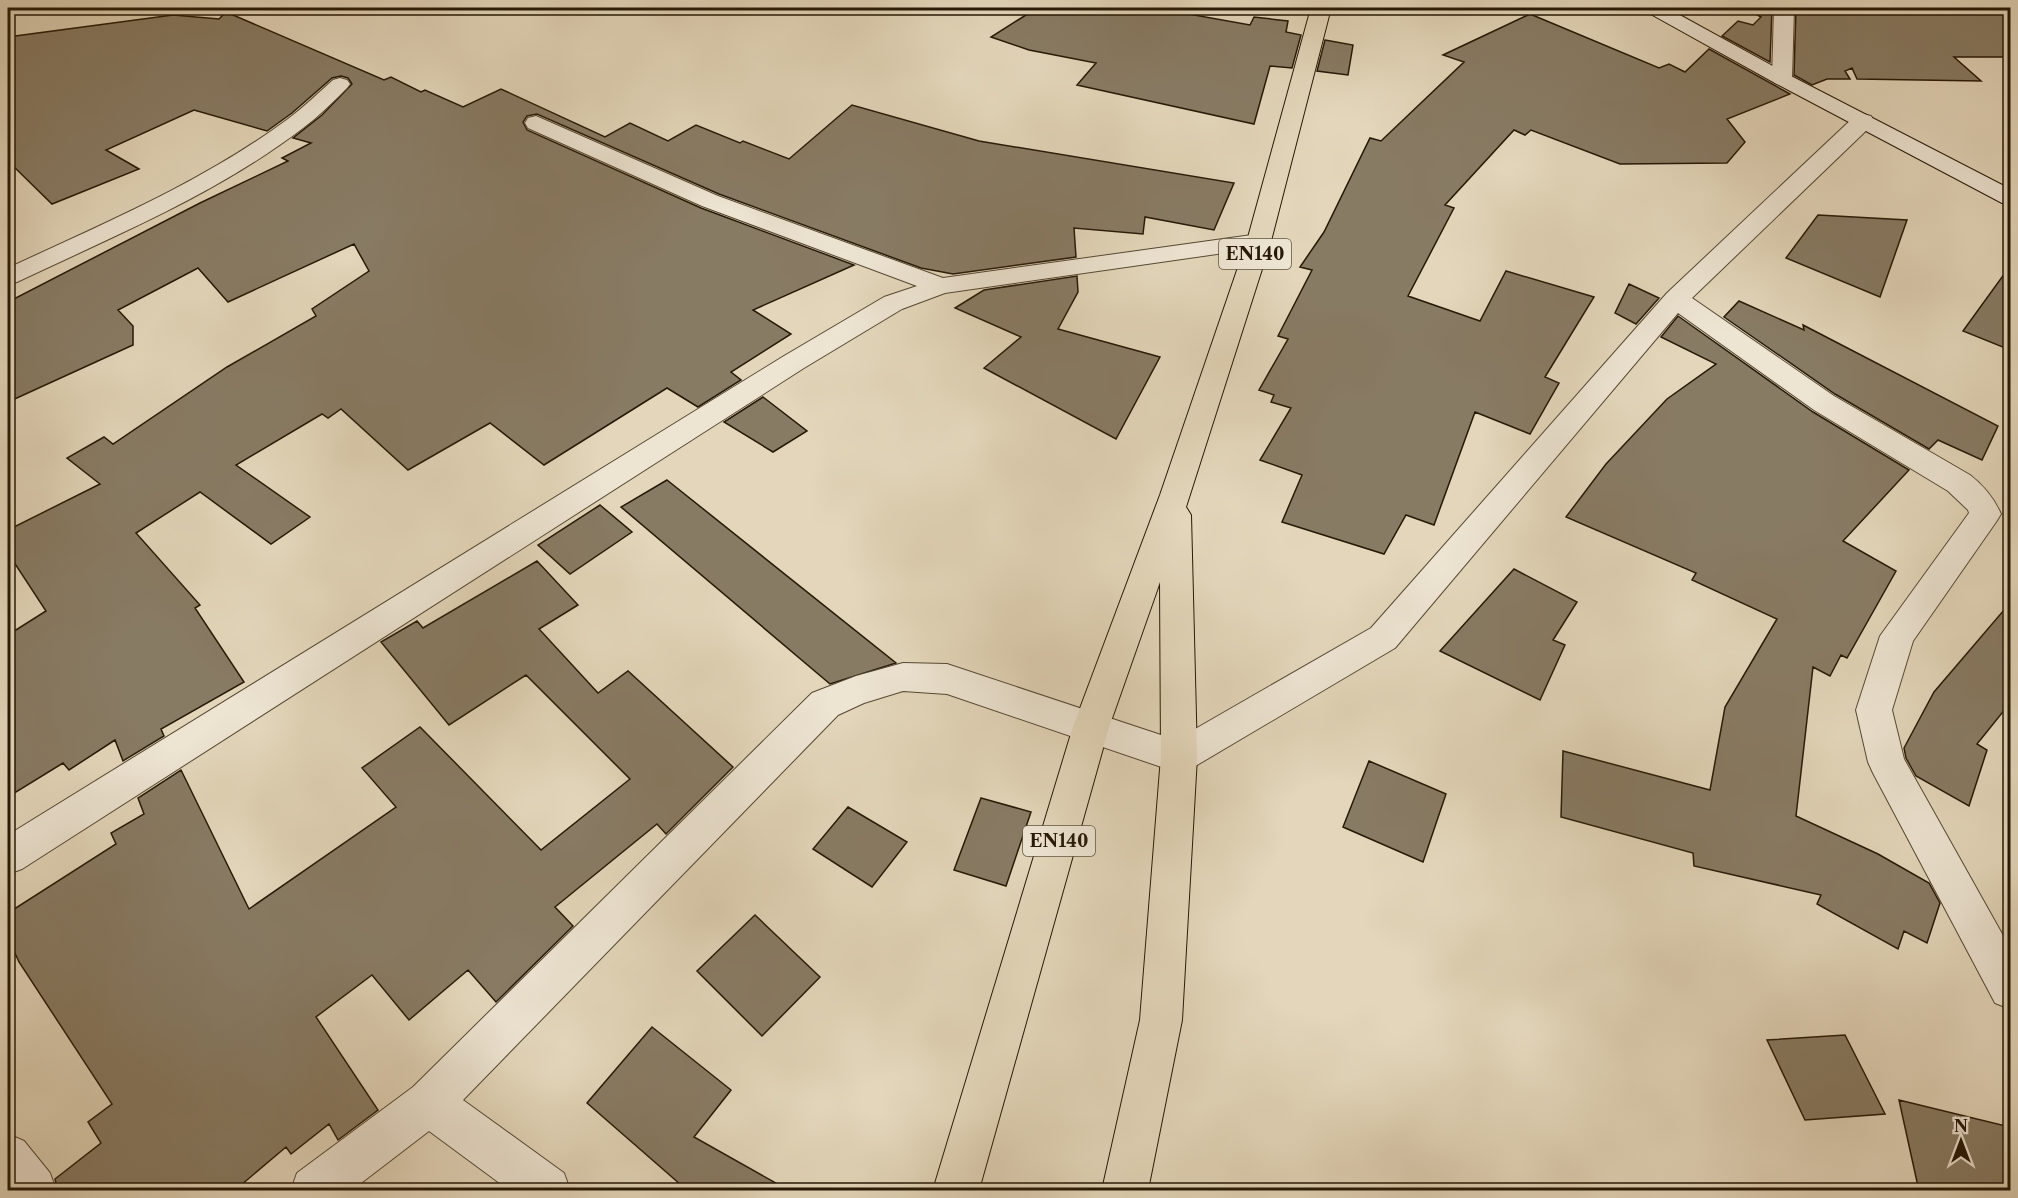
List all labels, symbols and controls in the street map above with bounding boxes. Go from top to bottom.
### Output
road number: EN140 [1219,239,1291,269]
road number: EN140 [1023,826,1095,856]
north arrow [1931,1111,1991,1171]
text: N [1954,1116,1968,1136]

